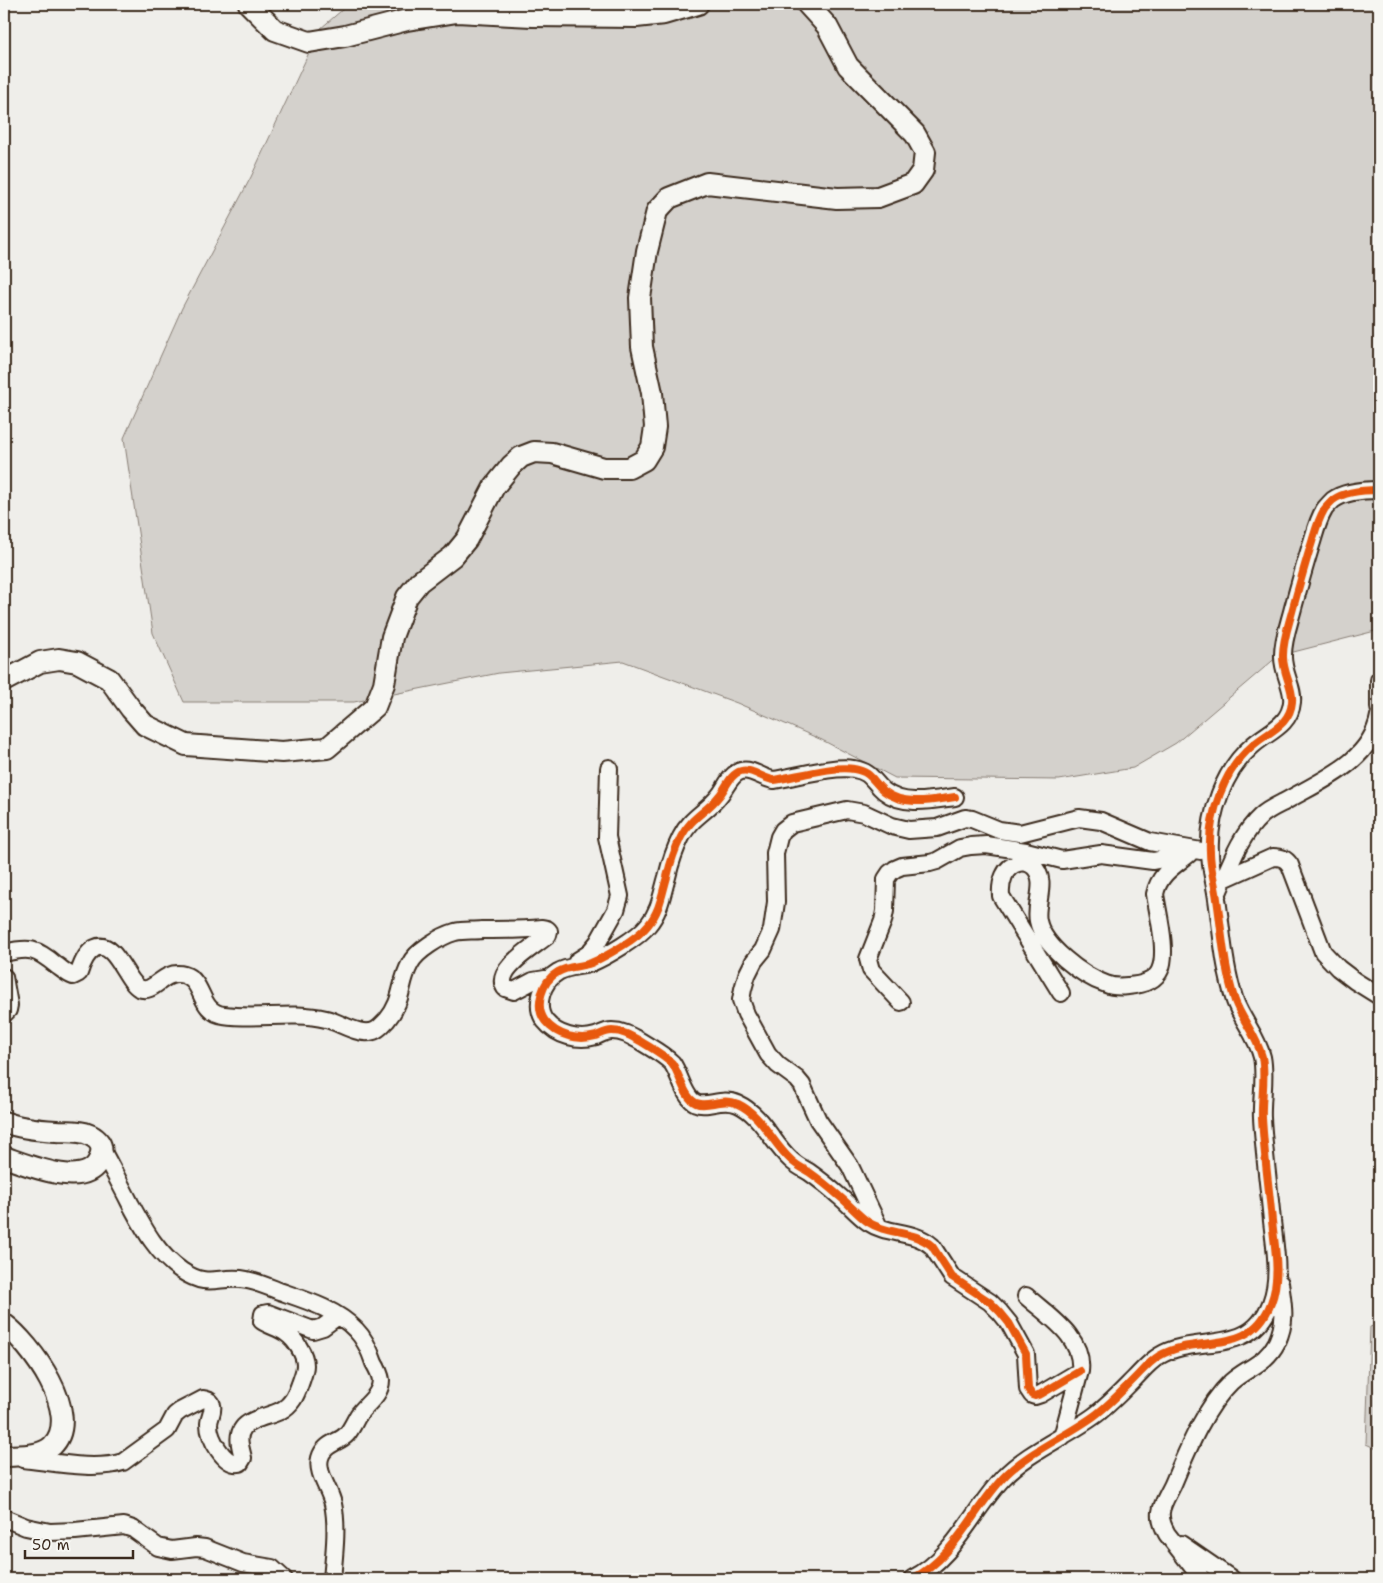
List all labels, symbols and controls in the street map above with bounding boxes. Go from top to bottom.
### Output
scale bar [25,1528,132,1560]
text: 50 m [32,1535,70,1555]

